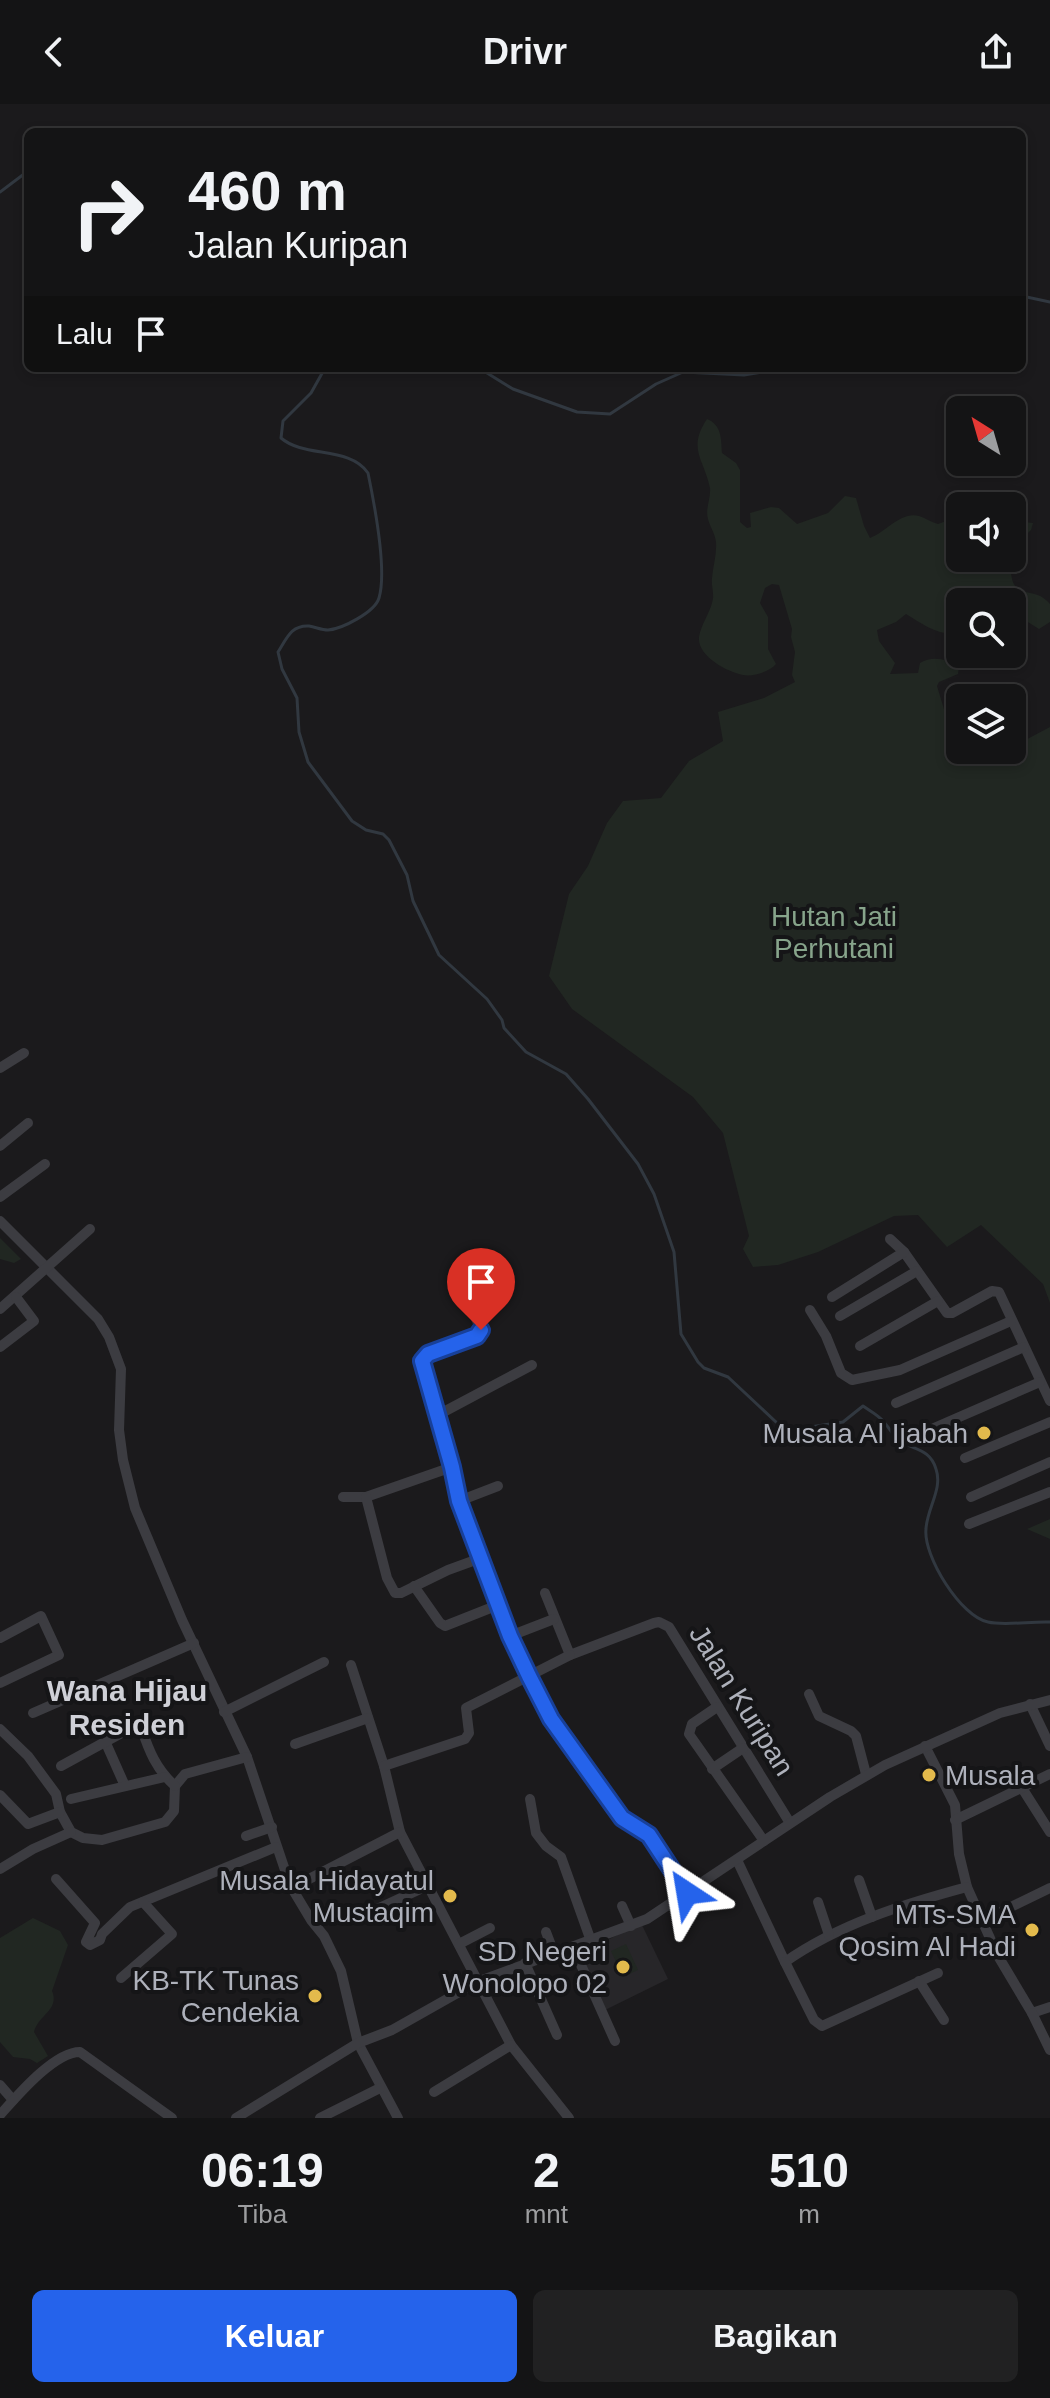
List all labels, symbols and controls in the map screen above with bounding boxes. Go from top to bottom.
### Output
icon: back [32,30,76,74]
icon: share [974,30,1018,74]
text: Drivr [483,31,567,72]
text: 460 m [188,159,347,222]
icon: right [56,160,160,264]
text: Jalan Kuripan [188,225,408,266]
icon: arrive [129,312,173,356]
text: Lalu [56,317,113,350]
north arrow [946,396,1026,476]
map controls [946,396,1026,764]
button: sound [946,492,1026,572]
button: search [946,588,1026,668]
button: layers [946,684,1026,764]
park label: Hutan Jati Perhutani [771,901,897,964]
pin [447,1248,515,1330]
icon: arrive [459,1260,503,1304]
place label: Musala Al Ijabah [763,1418,968,1449]
marker: Musala Al Ijabah [975,1424,993,1442]
street label: Jalan Kuripan [683,1619,800,1781]
district label: Wana Hijau Residen [47,1674,207,1741]
place label: Musala [945,1760,1036,1791]
marker: Musala [920,1766,938,1784]
position arrow [645,1851,729,1935]
place label: Musala Hidayatul Mustaqim [219,1865,434,1928]
marker: Musala Hidayatul Mustaqim [441,1887,459,1905]
place label: MTs-SMA Qosim Al Hadi [839,1899,1016,1962]
marker: MTs-SMA Qosim Al Hadi [1023,1921,1041,1939]
place label: SD Negeri Wonolopo 02 [443,1936,607,1999]
marker: SD Negeri Wonolopo 02 [614,1958,632,1976]
place label: KB-TK Tunas Cendekia [132,1965,299,2028]
marker: KB-TK Tunas Cendekia [306,1987,324,2005]
text: 06:19 [201,2144,324,2197]
text: 2 [533,2144,560,2197]
text: 510 [769,2144,849,2197]
text: Tiba [238,2199,287,2229]
text: mnt [525,2199,568,2229]
text: m [798,2199,820,2229]
button: Keluar [32,2290,517,2382]
button: Bagikan [533,2290,1018,2382]

